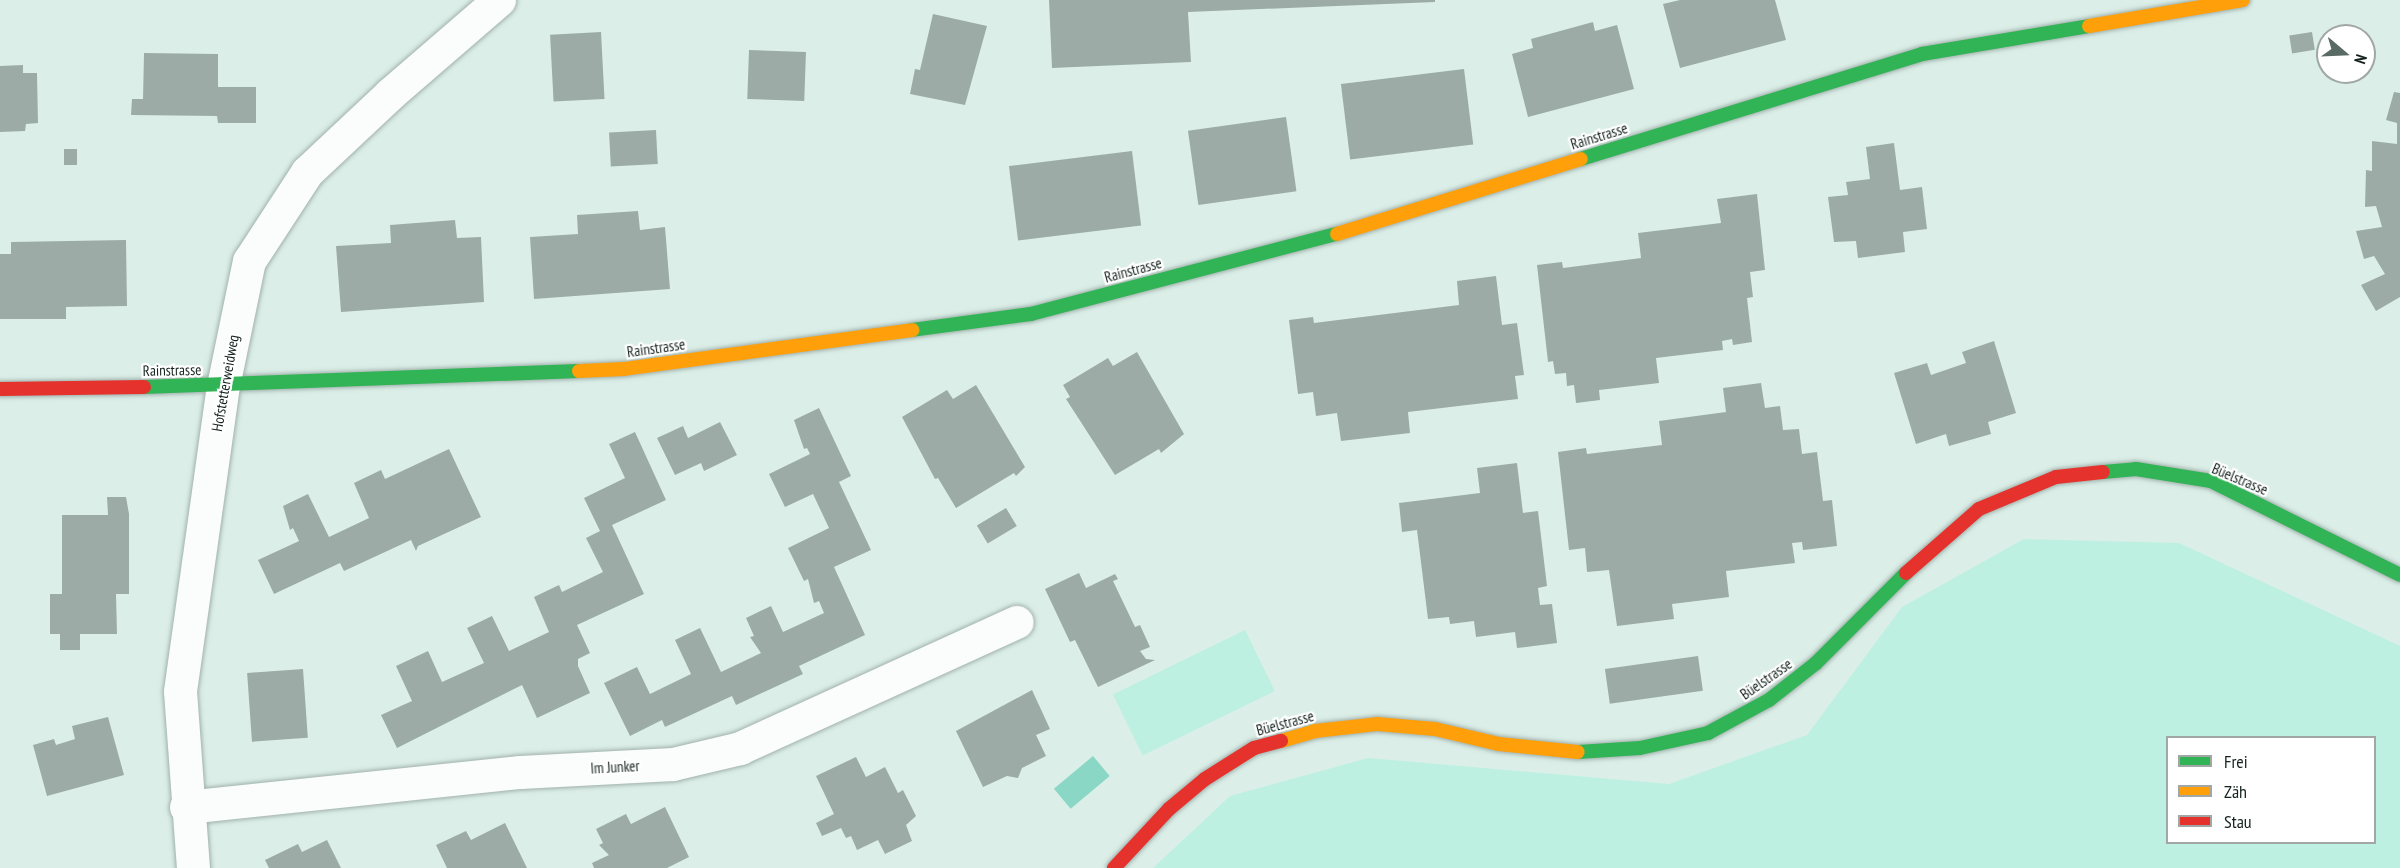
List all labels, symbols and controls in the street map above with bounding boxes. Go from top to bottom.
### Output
north arrow [2316,24,2376,84]
text: N [2350,52,2372,67]
street label: Rainstrasse [1568,119,1630,153]
street label: Rainstrasse [1102,254,1164,286]
street label: Hofstetterweidweg [208,333,242,433]
street label: Rainstrasse [626,335,686,361]
street label: Rainstrasse [143,360,201,380]
street label: Büelstrasse [2209,459,2271,499]
street label: Büelstrasse [1737,655,1795,703]
street label: Büelstrasse [1254,707,1316,739]
legend [2166,736,2376,844]
text: Frei [2224,750,2248,773]
street label: Im Junker [590,757,640,777]
text: Zäh [2224,780,2247,803]
text: Stau [2224,810,2252,833]

